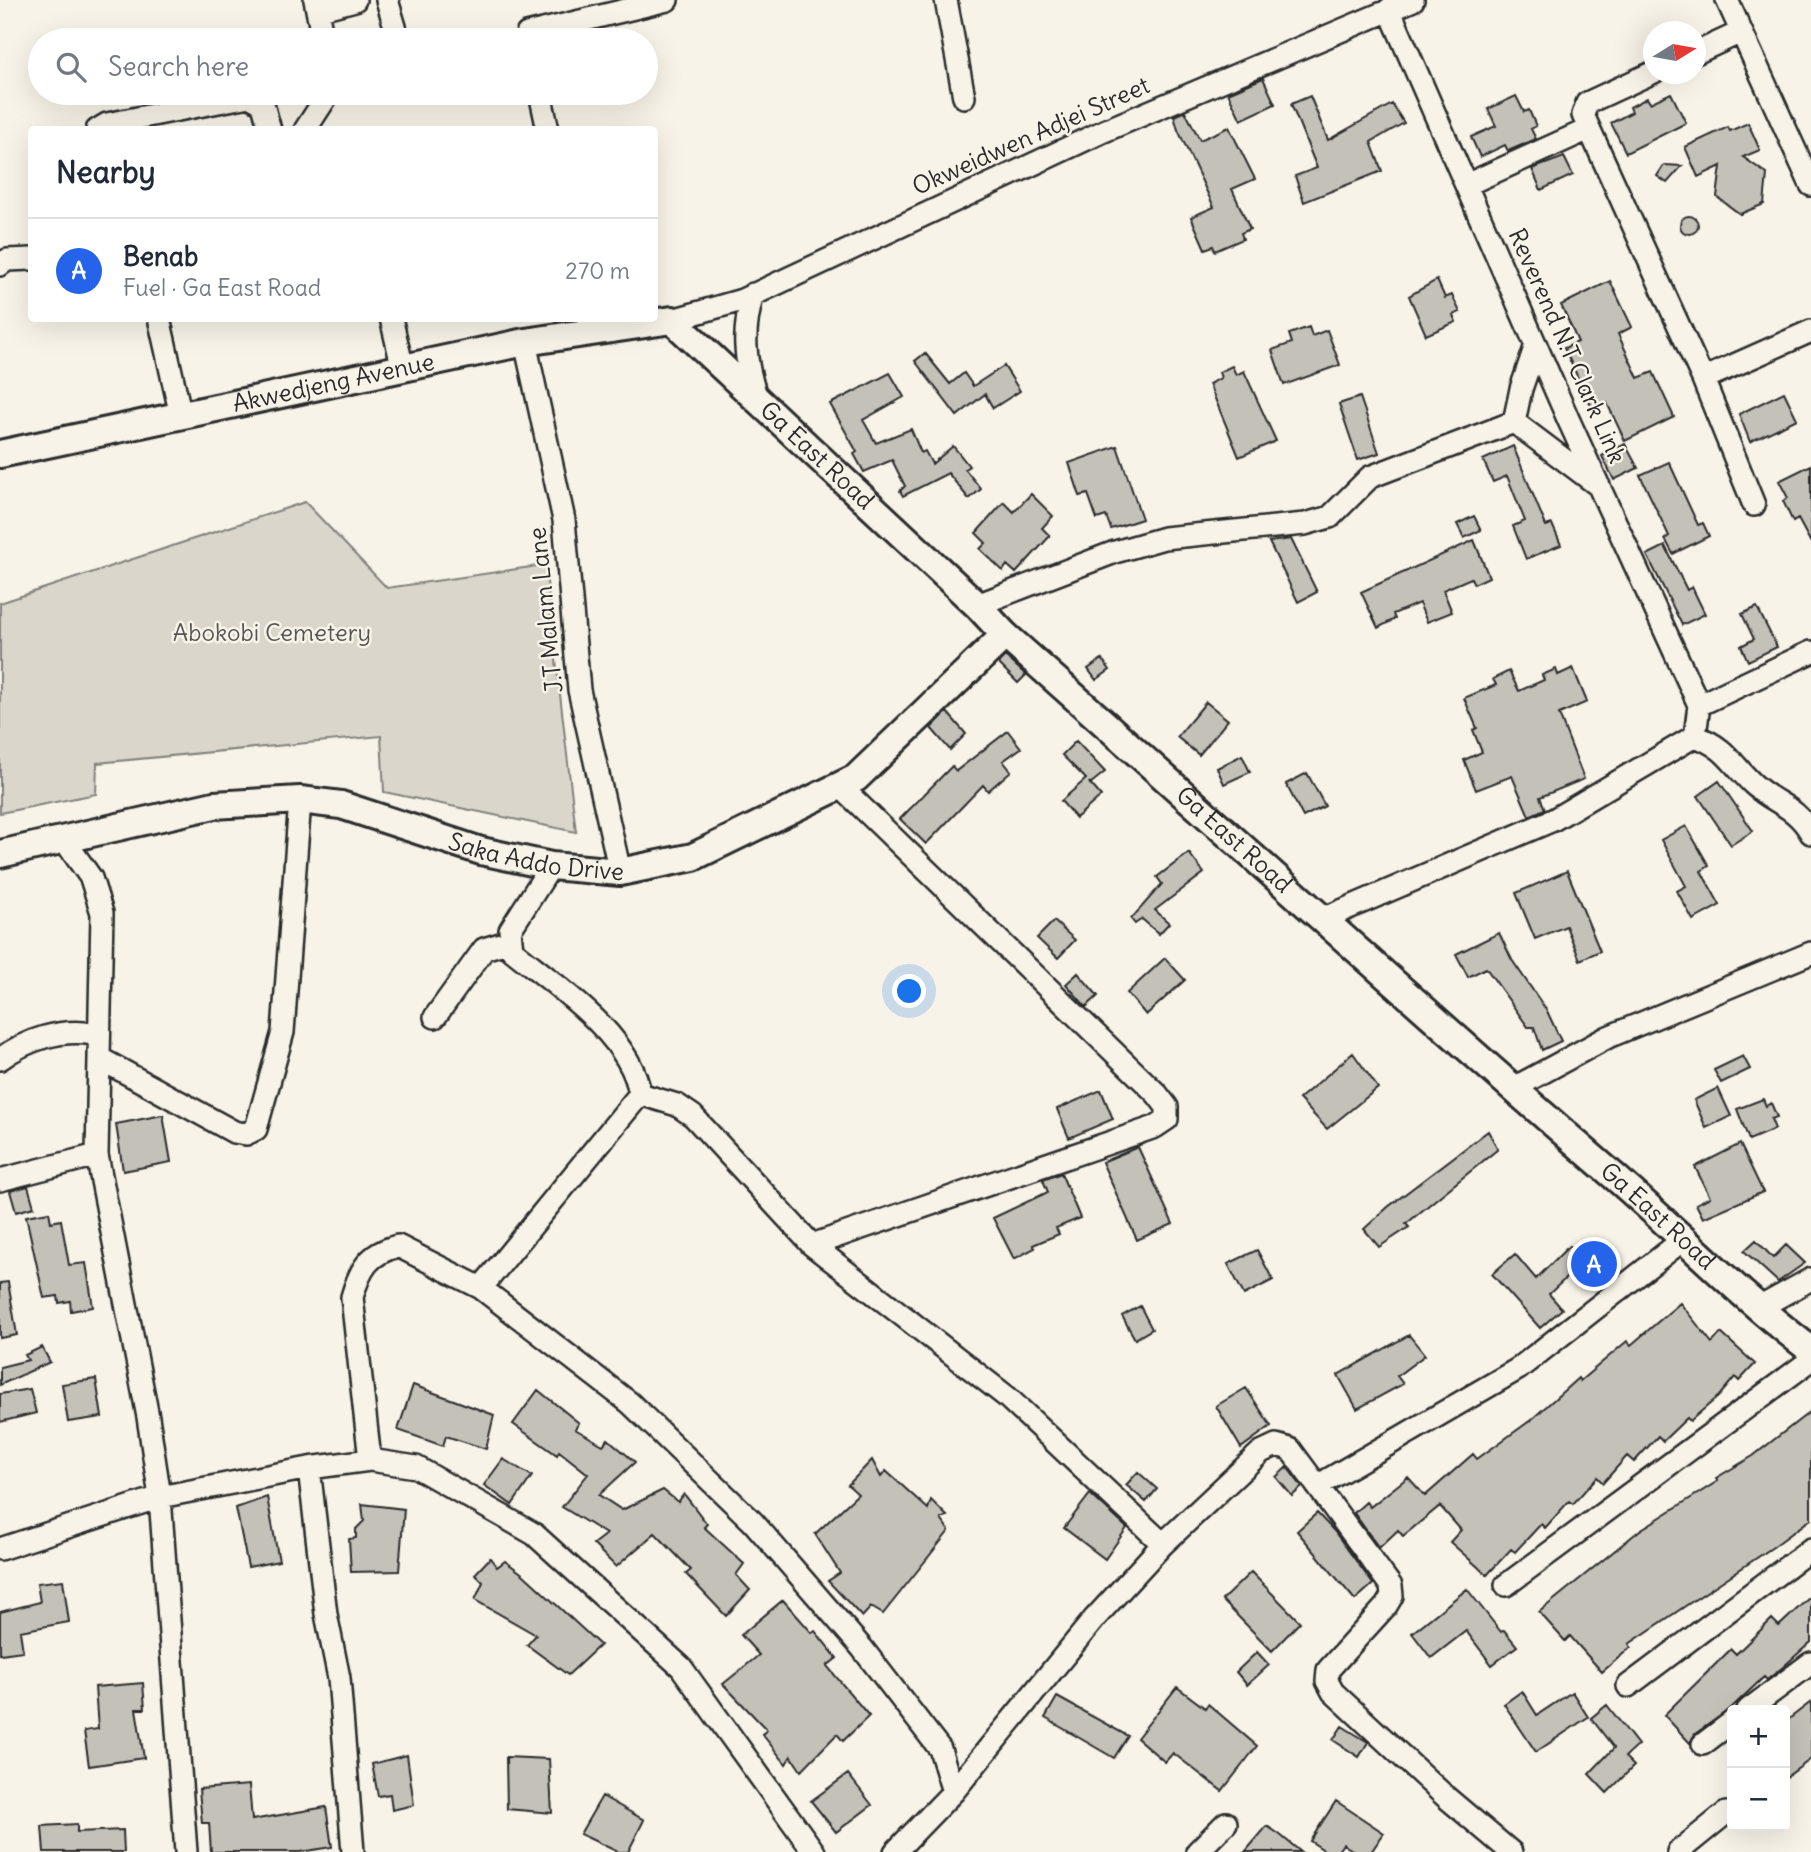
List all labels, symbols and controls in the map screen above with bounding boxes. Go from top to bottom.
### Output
north arrow [1643,21,1706,84]
search box [28,28,658,105]
icon: search [52,48,90,86]
text: Search here [108,50,249,83]
street label: Okweidwen Adjei Street [907,69,1154,201]
text: Nearby [56,153,156,191]
street label: Reverend N.T Clark Link [1503,224,1633,468]
text: Benab [123,240,198,273]
text: A [72,256,86,285]
text: 270 m [565,256,630,285]
text: Fuel · Ga East Road [123,273,321,302]
street label: Akwedjeng Avenue [230,346,437,418]
street label: Ga East Road [754,394,881,515]
street label: J.T Malam Lane [521,526,569,695]
park label: Abokobi Cemetery [173,617,371,647]
street label: Ga East Road [1171,779,1299,899]
street label: Saka Addo Drive [445,825,625,886]
your location [892,974,926,1008]
street label: Ga East Road [1595,1155,1722,1275]
pin: A [1571,1238,1617,1290]
map controls [1727,1705,1790,1831]
button: + [1727,1705,1790,1768]
button: − [1727,1768,1790,1831]

